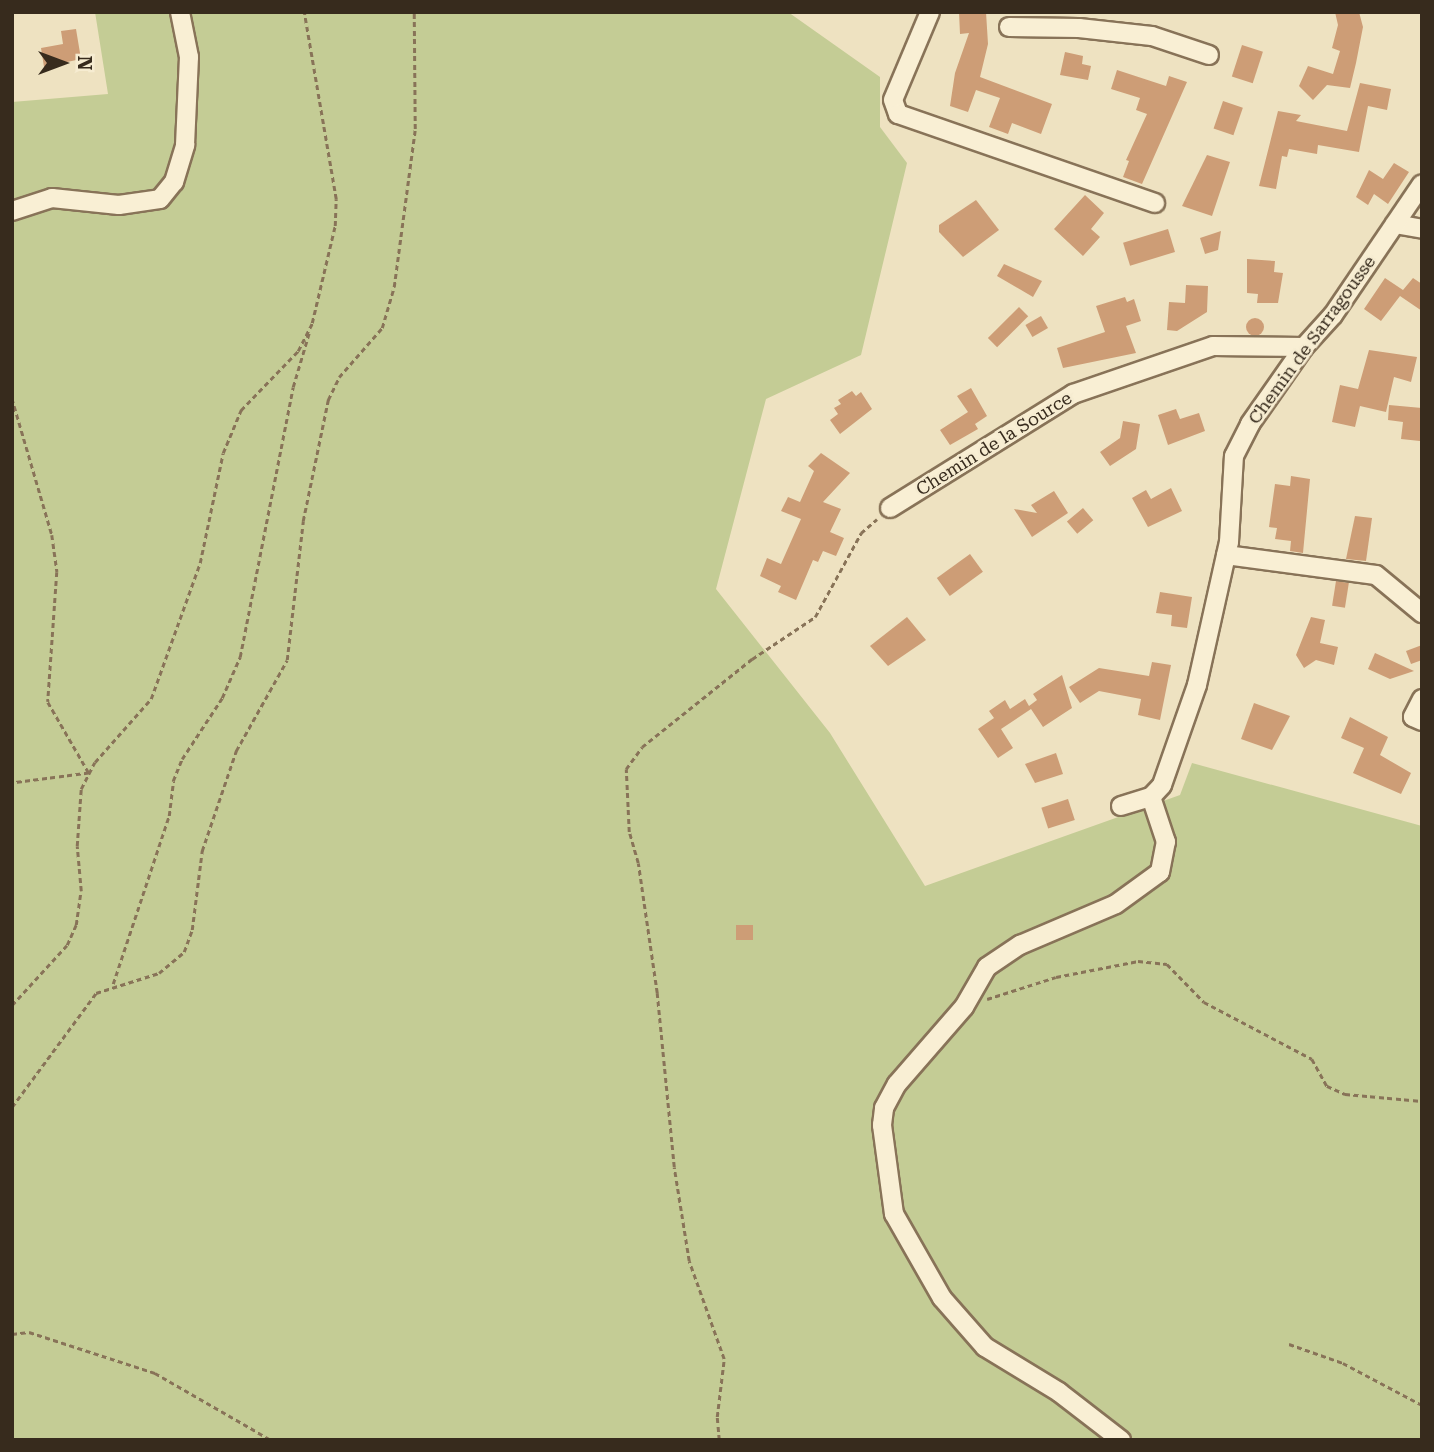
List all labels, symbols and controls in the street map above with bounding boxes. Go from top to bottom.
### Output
north arrow [28,28,98,98]
text: N [73,56,96,70]
street label: Chemin de Sarragousse [1244,252,1380,428]
street label: Chemin de la Source [912,387,1076,501]

